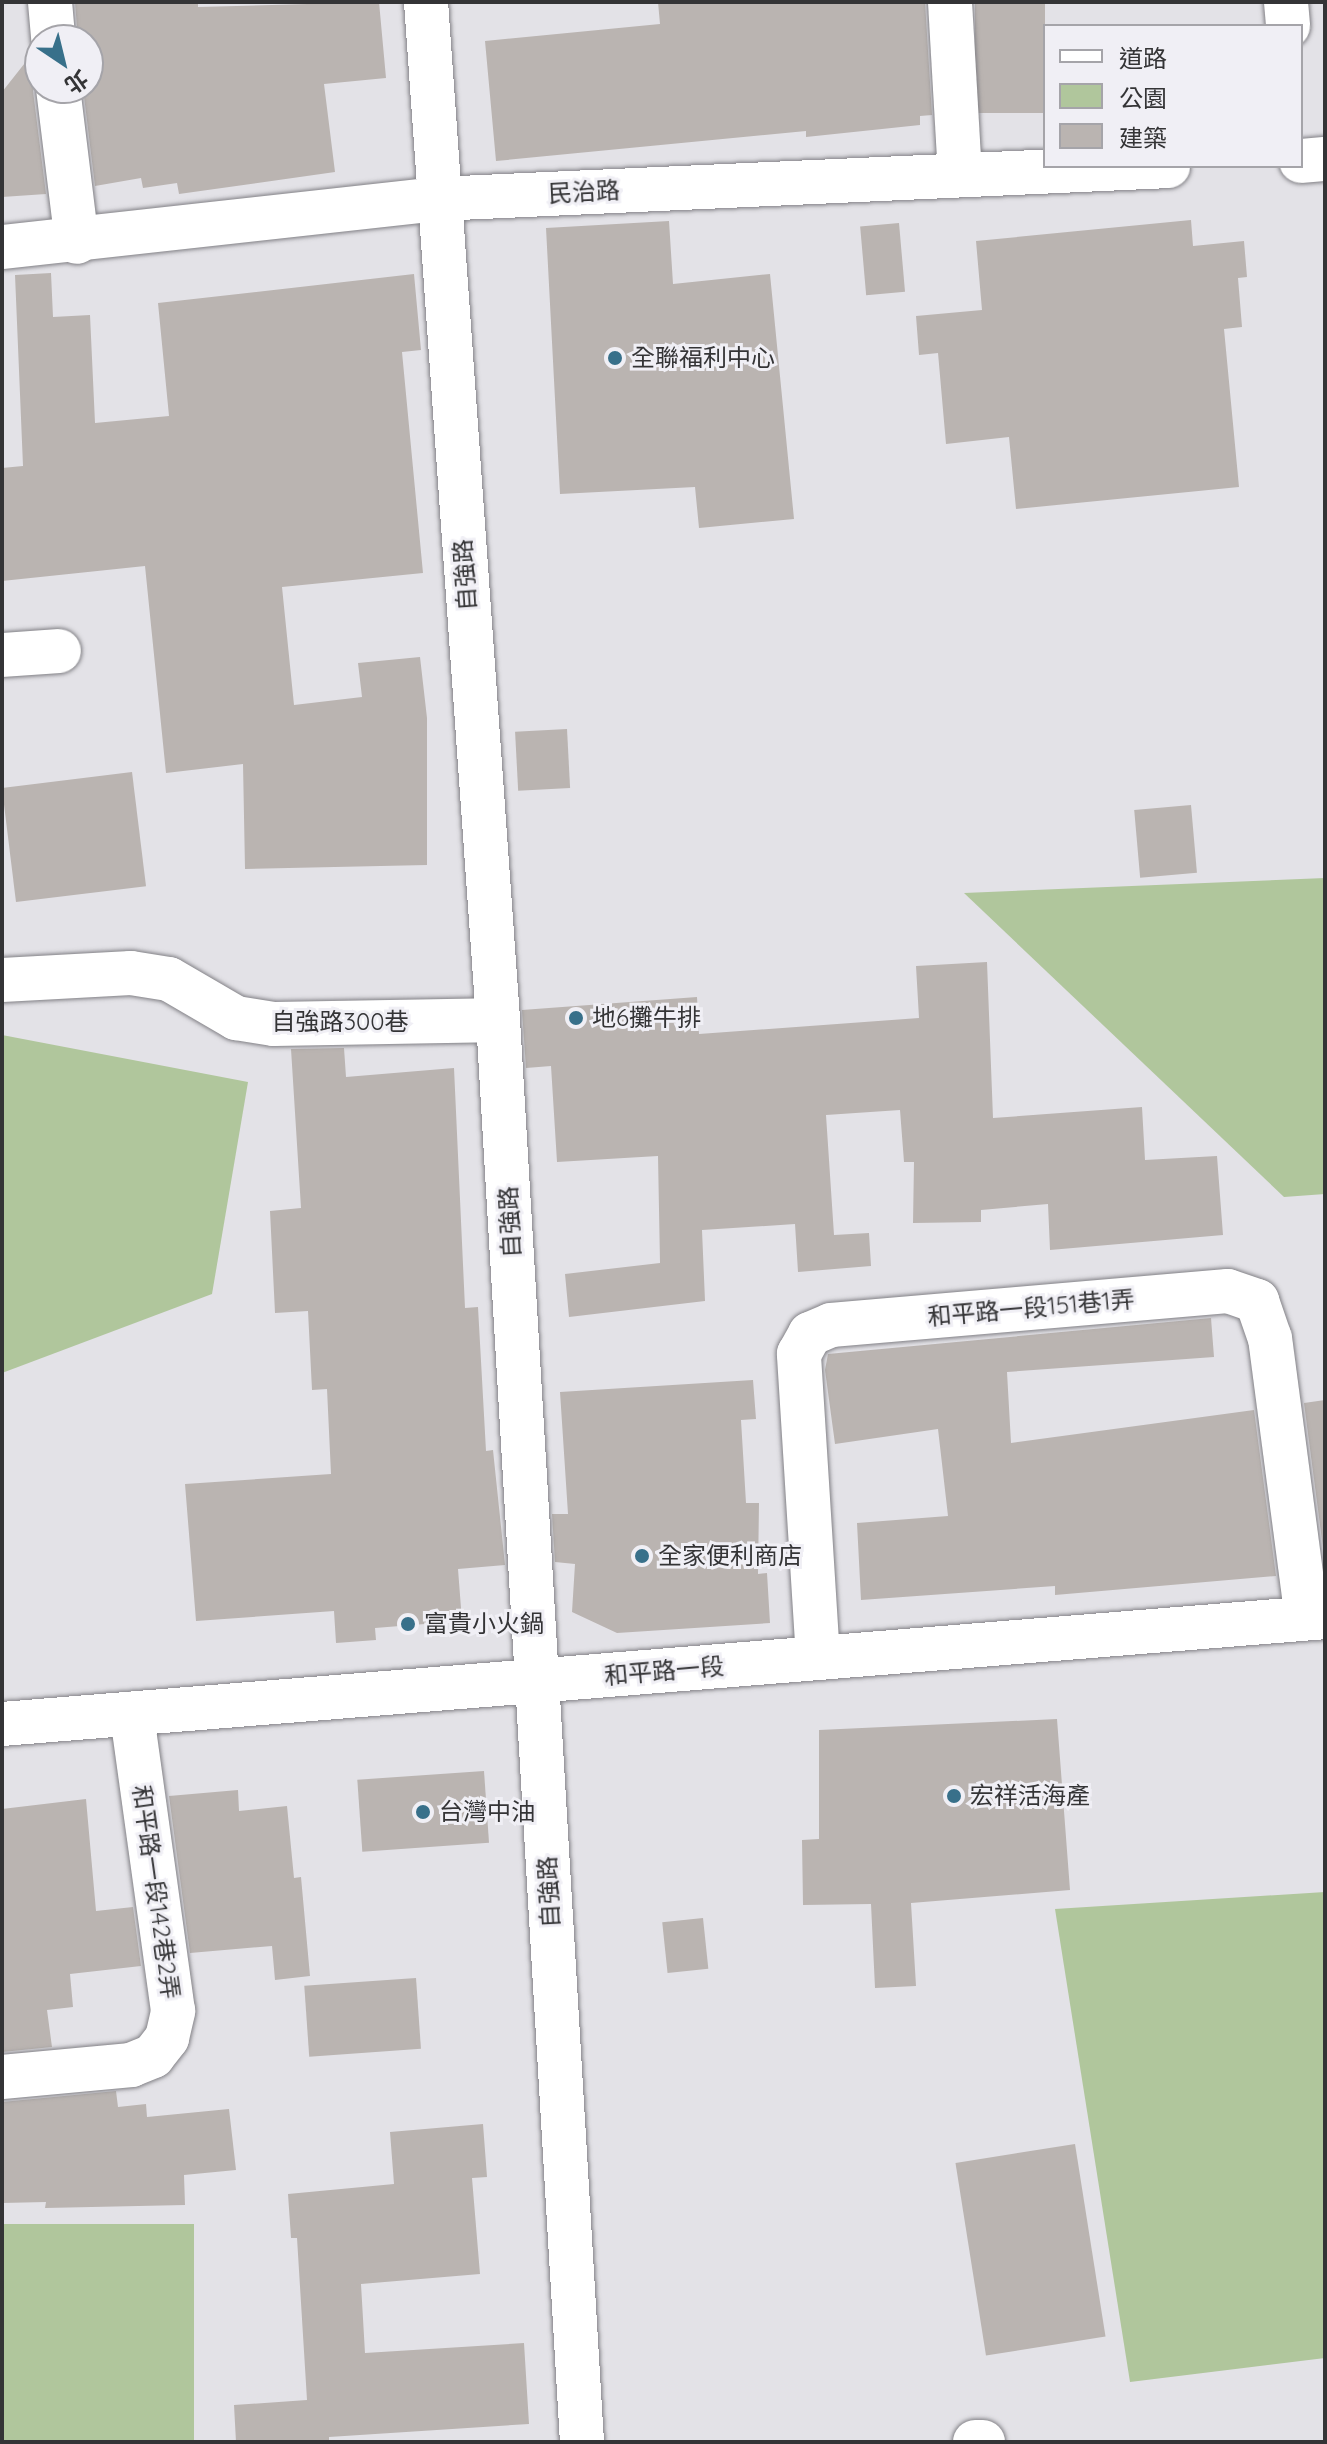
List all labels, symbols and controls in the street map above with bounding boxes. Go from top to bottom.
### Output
north arrow [24,24,104,104]
legend [1043,24,1303,168]
text: 道路 [1119,43,1167,73]
text: 北 [60,64,94,100]
text: 公園 [1119,83,1167,113]
text: 建築 [1119,123,1167,153]
street label: 民治路 [547,176,621,208]
place label: 全聯福利中心 [631,344,775,372]
marker: 全聯福利中心 [606,349,624,367]
street label: 自強路 [448,538,482,612]
place label: 地6攤牛排 [592,1004,701,1032]
street label: 自強路300巷 [271,1008,409,1036]
marker: 地6攤牛排 [567,1009,585,1027]
street label: 自強路 [494,1185,526,1259]
street label: 和平路一段151巷1弄 [926,1285,1136,1331]
place label: 全家便利商店 [658,1542,802,1570]
marker: 全家便利商店 [633,1547,651,1565]
place label: 富貴小火鍋 [424,1610,544,1638]
marker: 富貴小火鍋 [399,1615,417,1633]
street label: 和平路一段 [603,1651,725,1691]
place label: 宏祥活海產 [970,1782,1090,1810]
street label: 和平路一段142巷2弄 [127,1783,185,2001]
marker: 宏祥活海產 [945,1787,963,1805]
place label: 台灣中油 [439,1798,535,1826]
marker: 台灣中油 [414,1803,432,1821]
street label: 自強路 [533,1855,565,1929]

